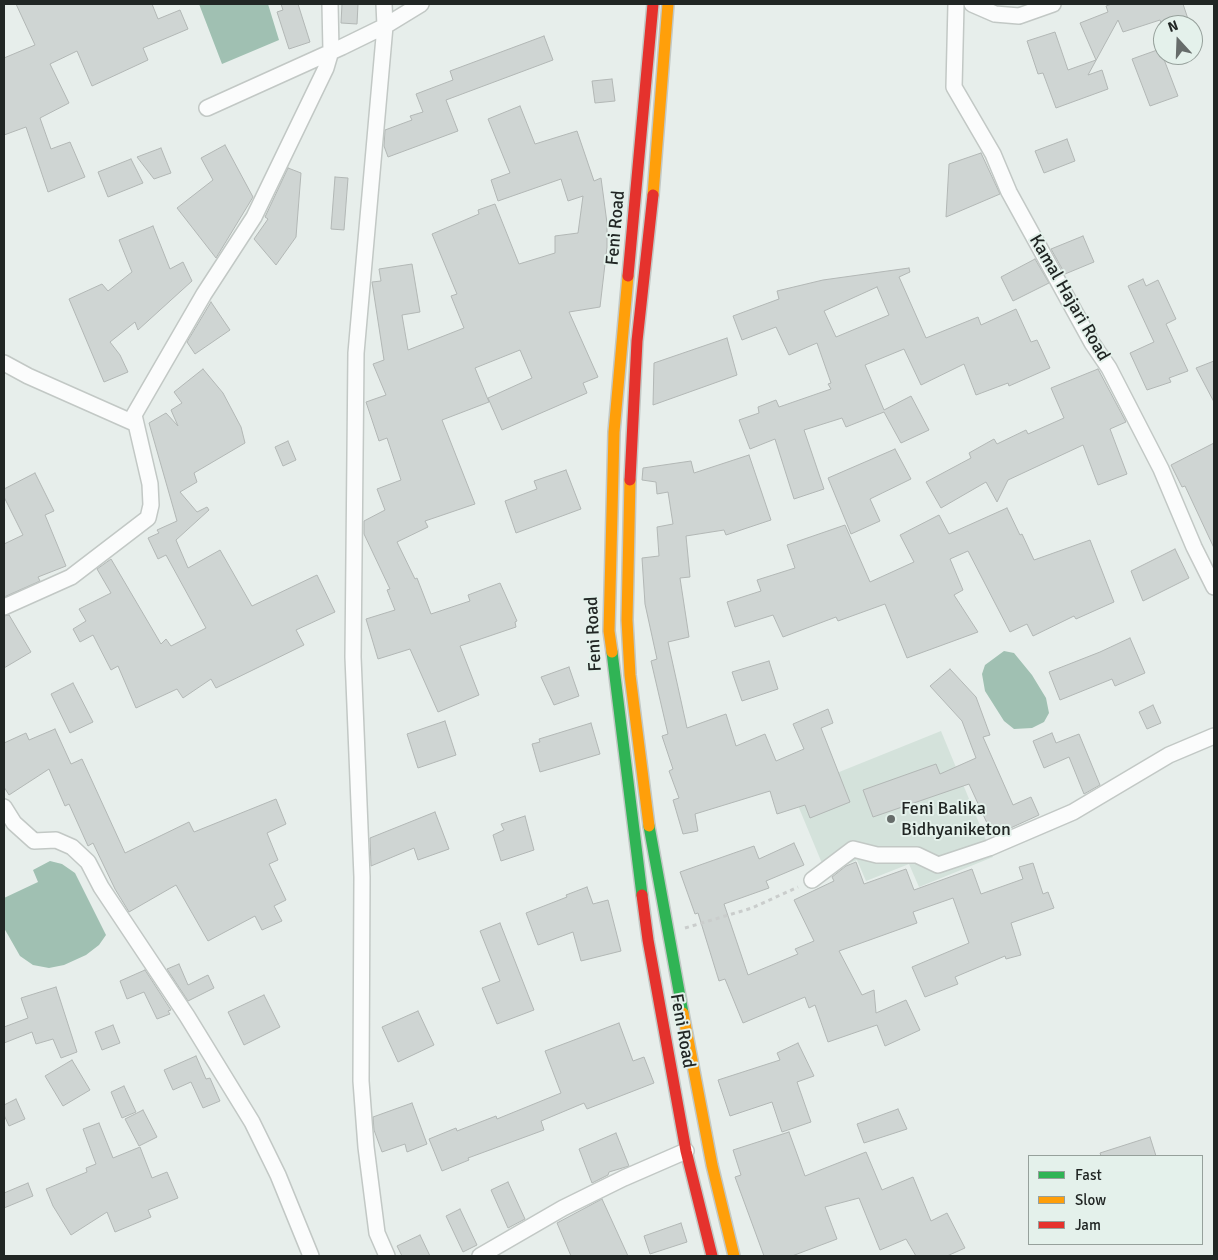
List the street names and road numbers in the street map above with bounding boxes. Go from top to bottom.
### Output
street label: Feni Road [602,190,630,266]
street label: Kamal Hajari Road [1024,231,1114,365]
street label: Feni Road [581,596,607,672]
street label: Feni Road [665,992,699,1070]

